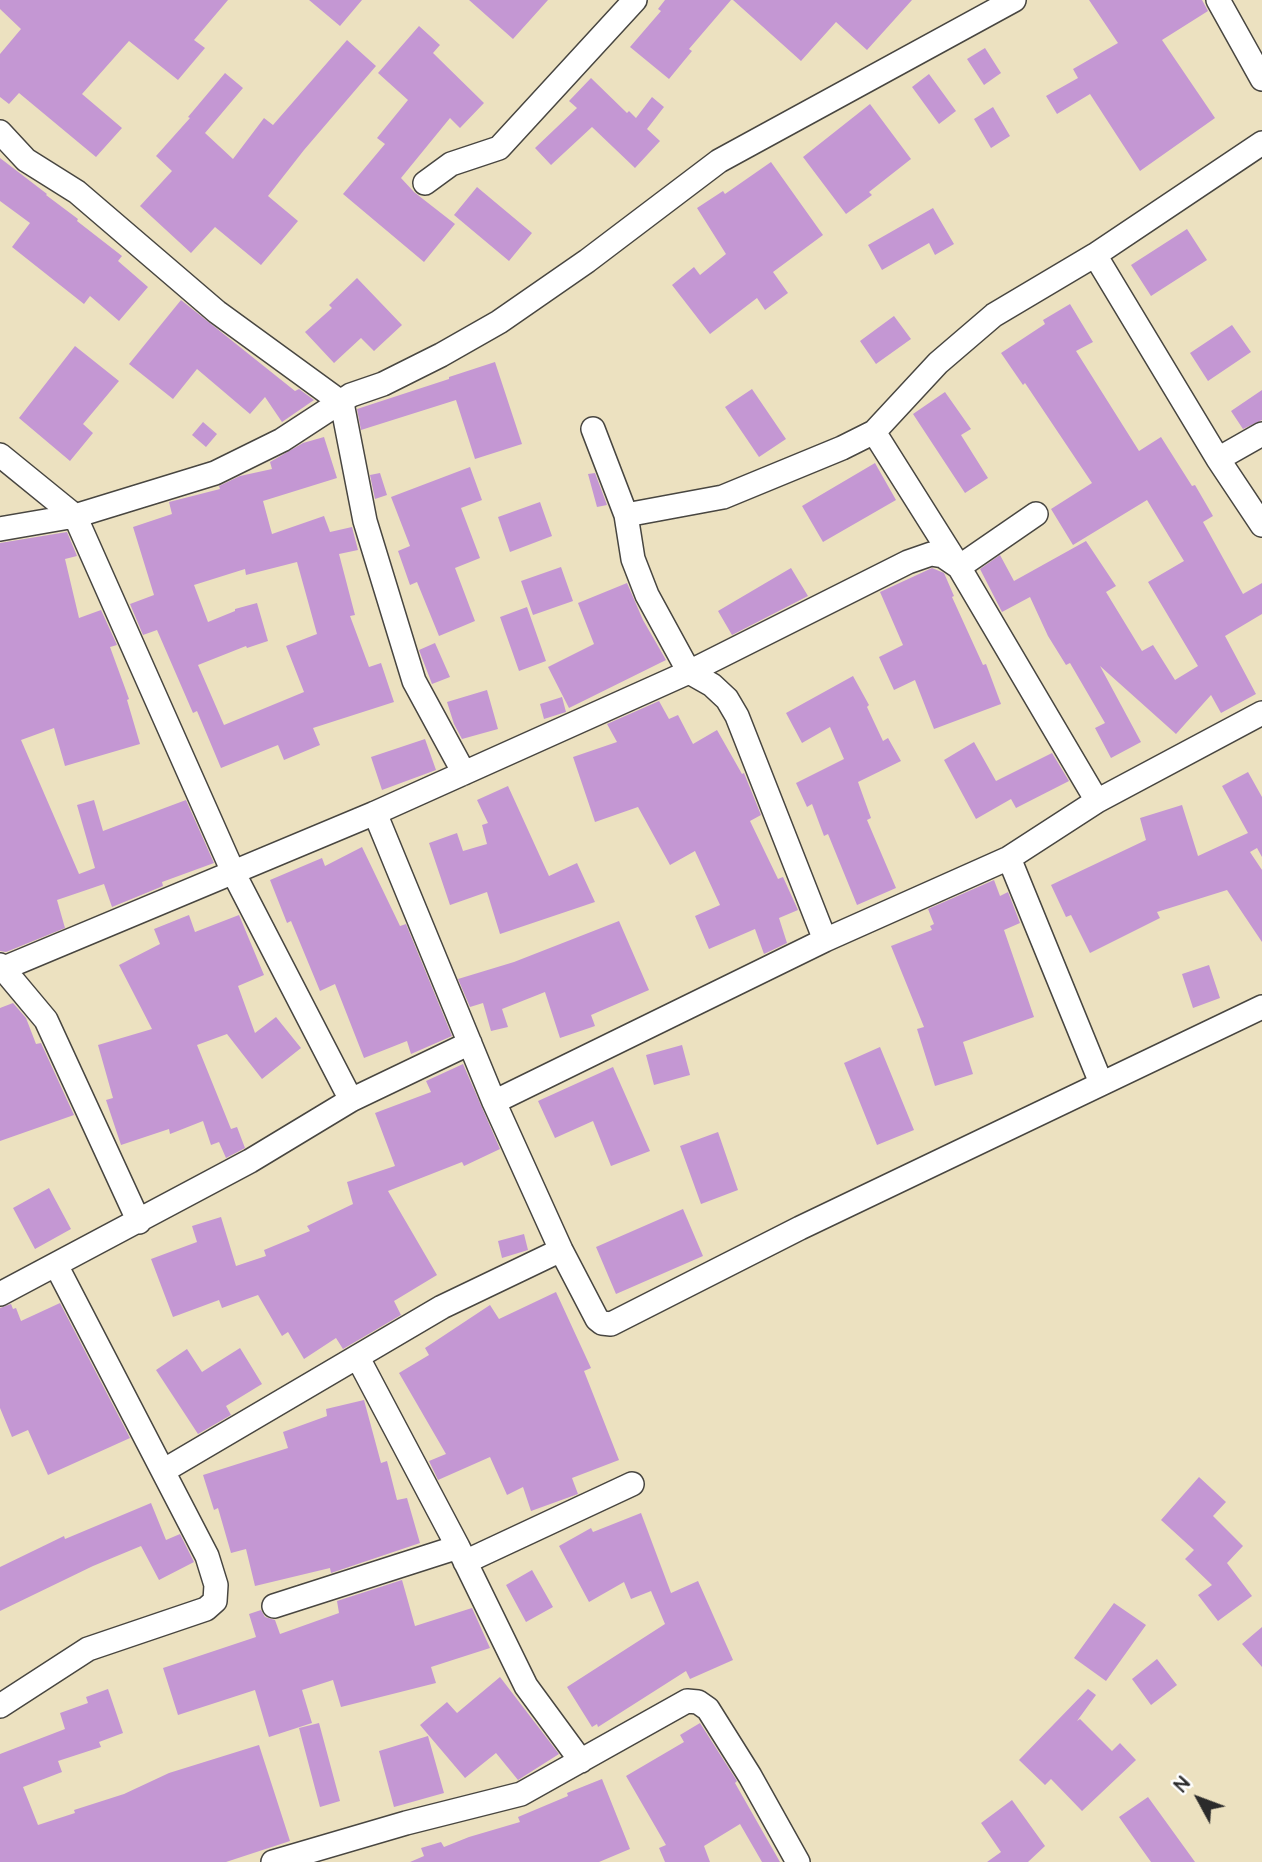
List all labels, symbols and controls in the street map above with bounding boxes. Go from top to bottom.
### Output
north arrow [1164,1764,1234,1834]
text: N [1169,1772,1197,1798]

